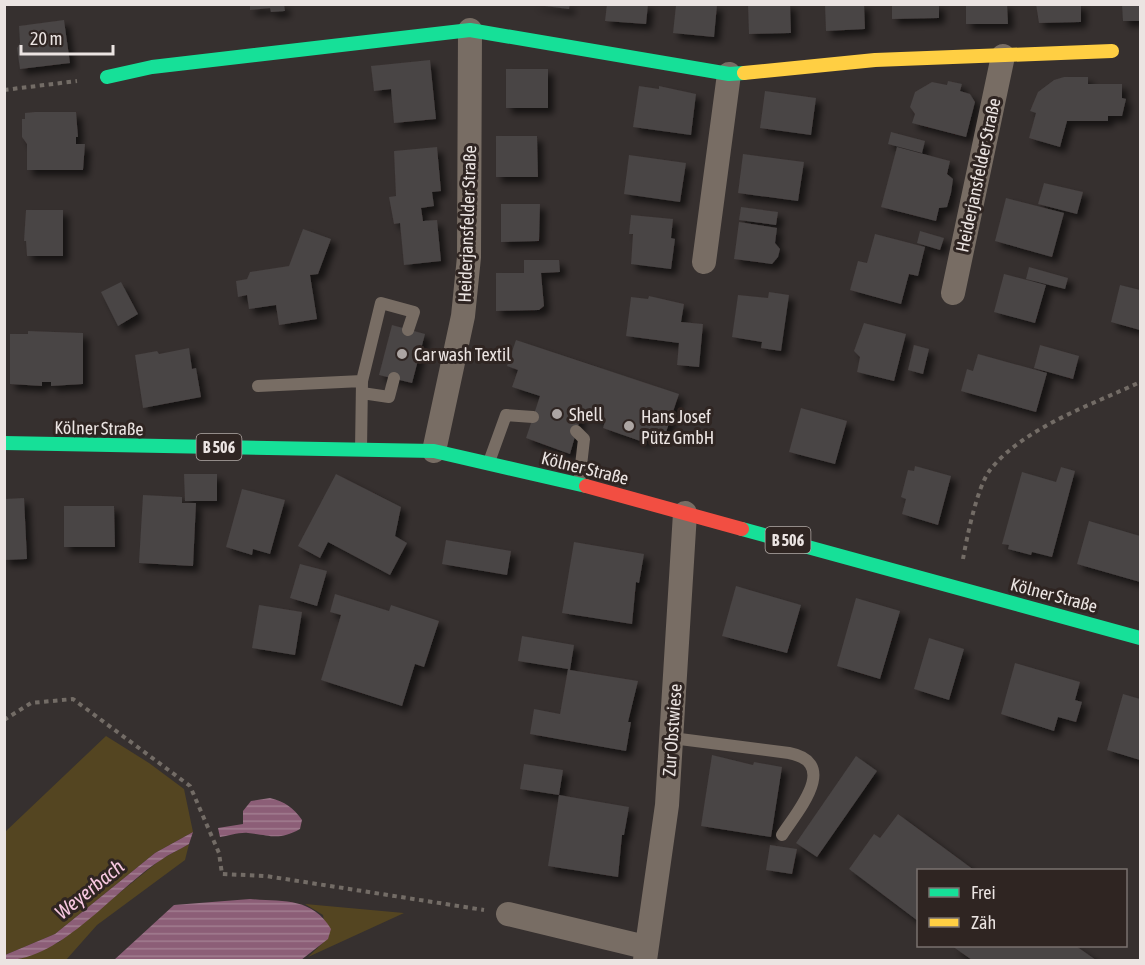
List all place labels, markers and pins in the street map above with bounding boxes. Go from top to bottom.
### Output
place label: Car wash Textil [414,344,511,365]
marker: Car wash Textil [395,347,409,361]
place label: Shell [569,404,603,425]
place label: Hans Josef Pütz GmbH [641,406,714,448]
marker: Shell [550,407,564,421]
marker: Hans Josef Pütz GmbH [622,419,636,433]

